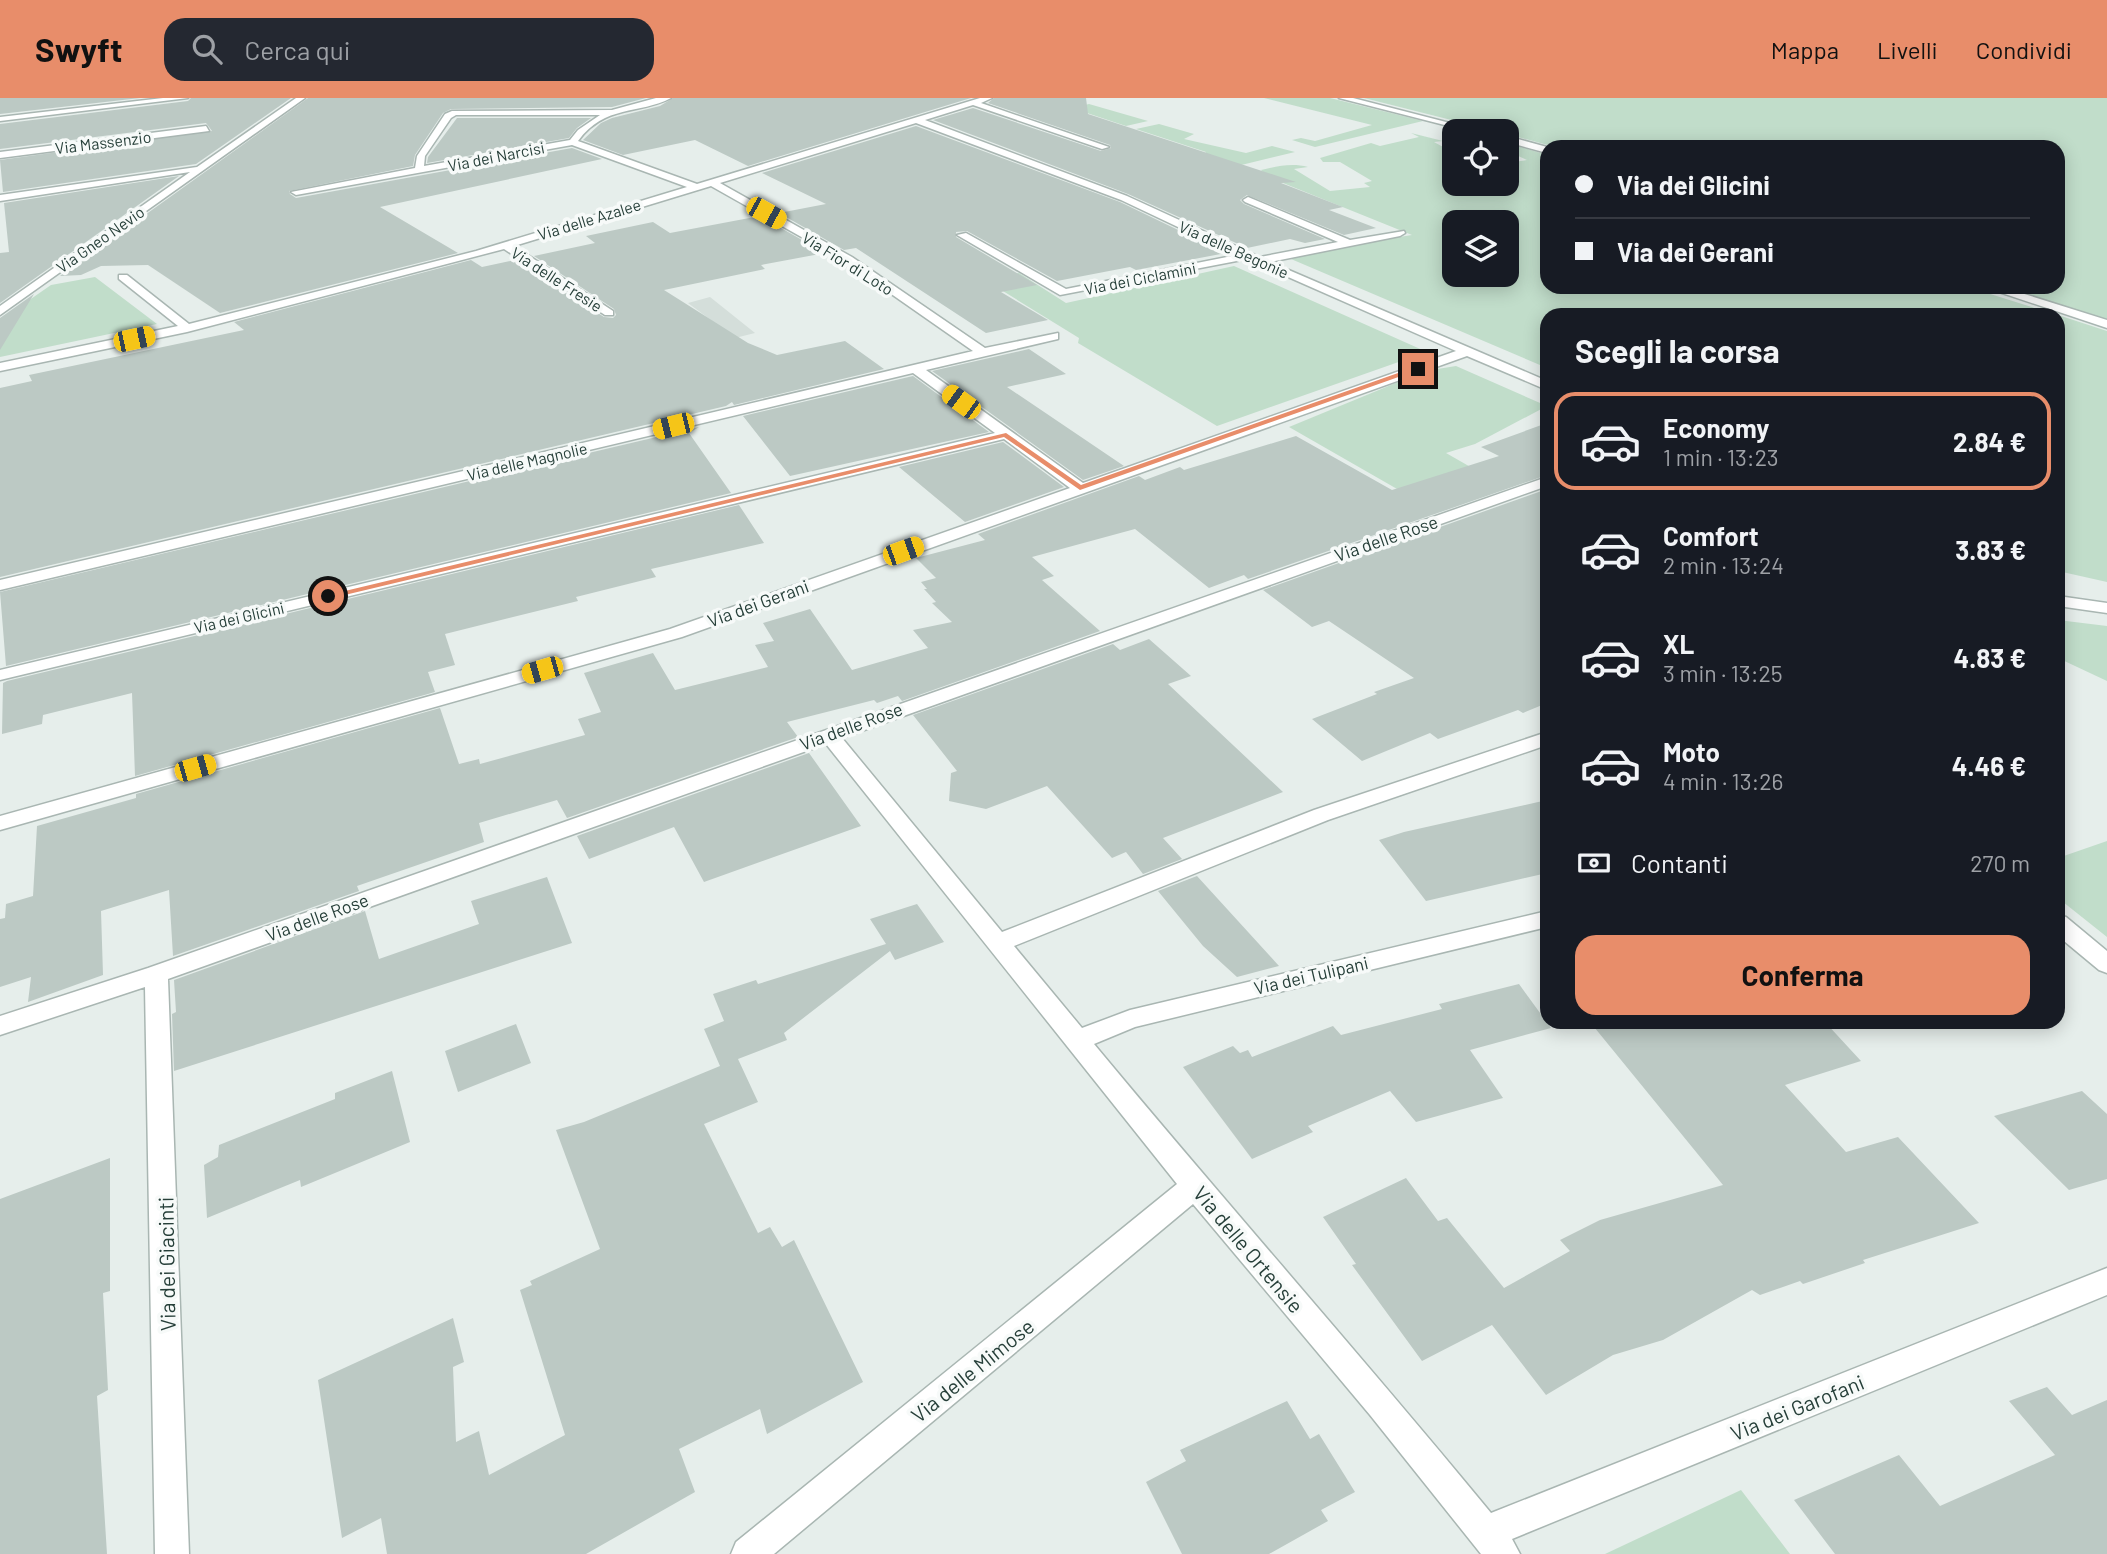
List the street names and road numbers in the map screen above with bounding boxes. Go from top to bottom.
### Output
street label: Via Massenzio [54,127,152,157]
street label: Via dei Narcisi [446,137,546,175]
street label: Via delle Azalee [535,194,643,244]
street label: Via Gneo Nevio [52,202,148,276]
street label: Via delle Begonie [1176,216,1292,282]
street label: Via Fior di Loto [799,227,897,299]
street label: Via delle Fresie [508,243,606,315]
street label: Via dei Ciclamini [1083,258,1197,298]
street label: Via delle Magnolie [465,438,589,484]
street label: Via delle Rose [1331,510,1441,566]
street label: Via dei Gerani [704,574,812,632]
street label: Via dei Glicini [192,597,286,637]
street label: Via delle Rose [797,697,905,755]
street label: Via delle Rose [263,888,371,946]
street label: Via dei Tulipani [1252,951,1370,999]
street label: Via delle Ortensie [1189,1181,1309,1317]
street label: Via dei Giacinti [152,1197,180,1331]
street label: Via delle Mimose [906,1313,1038,1427]
street label: Via dei Garofani [1727,1369,1867,1445]

